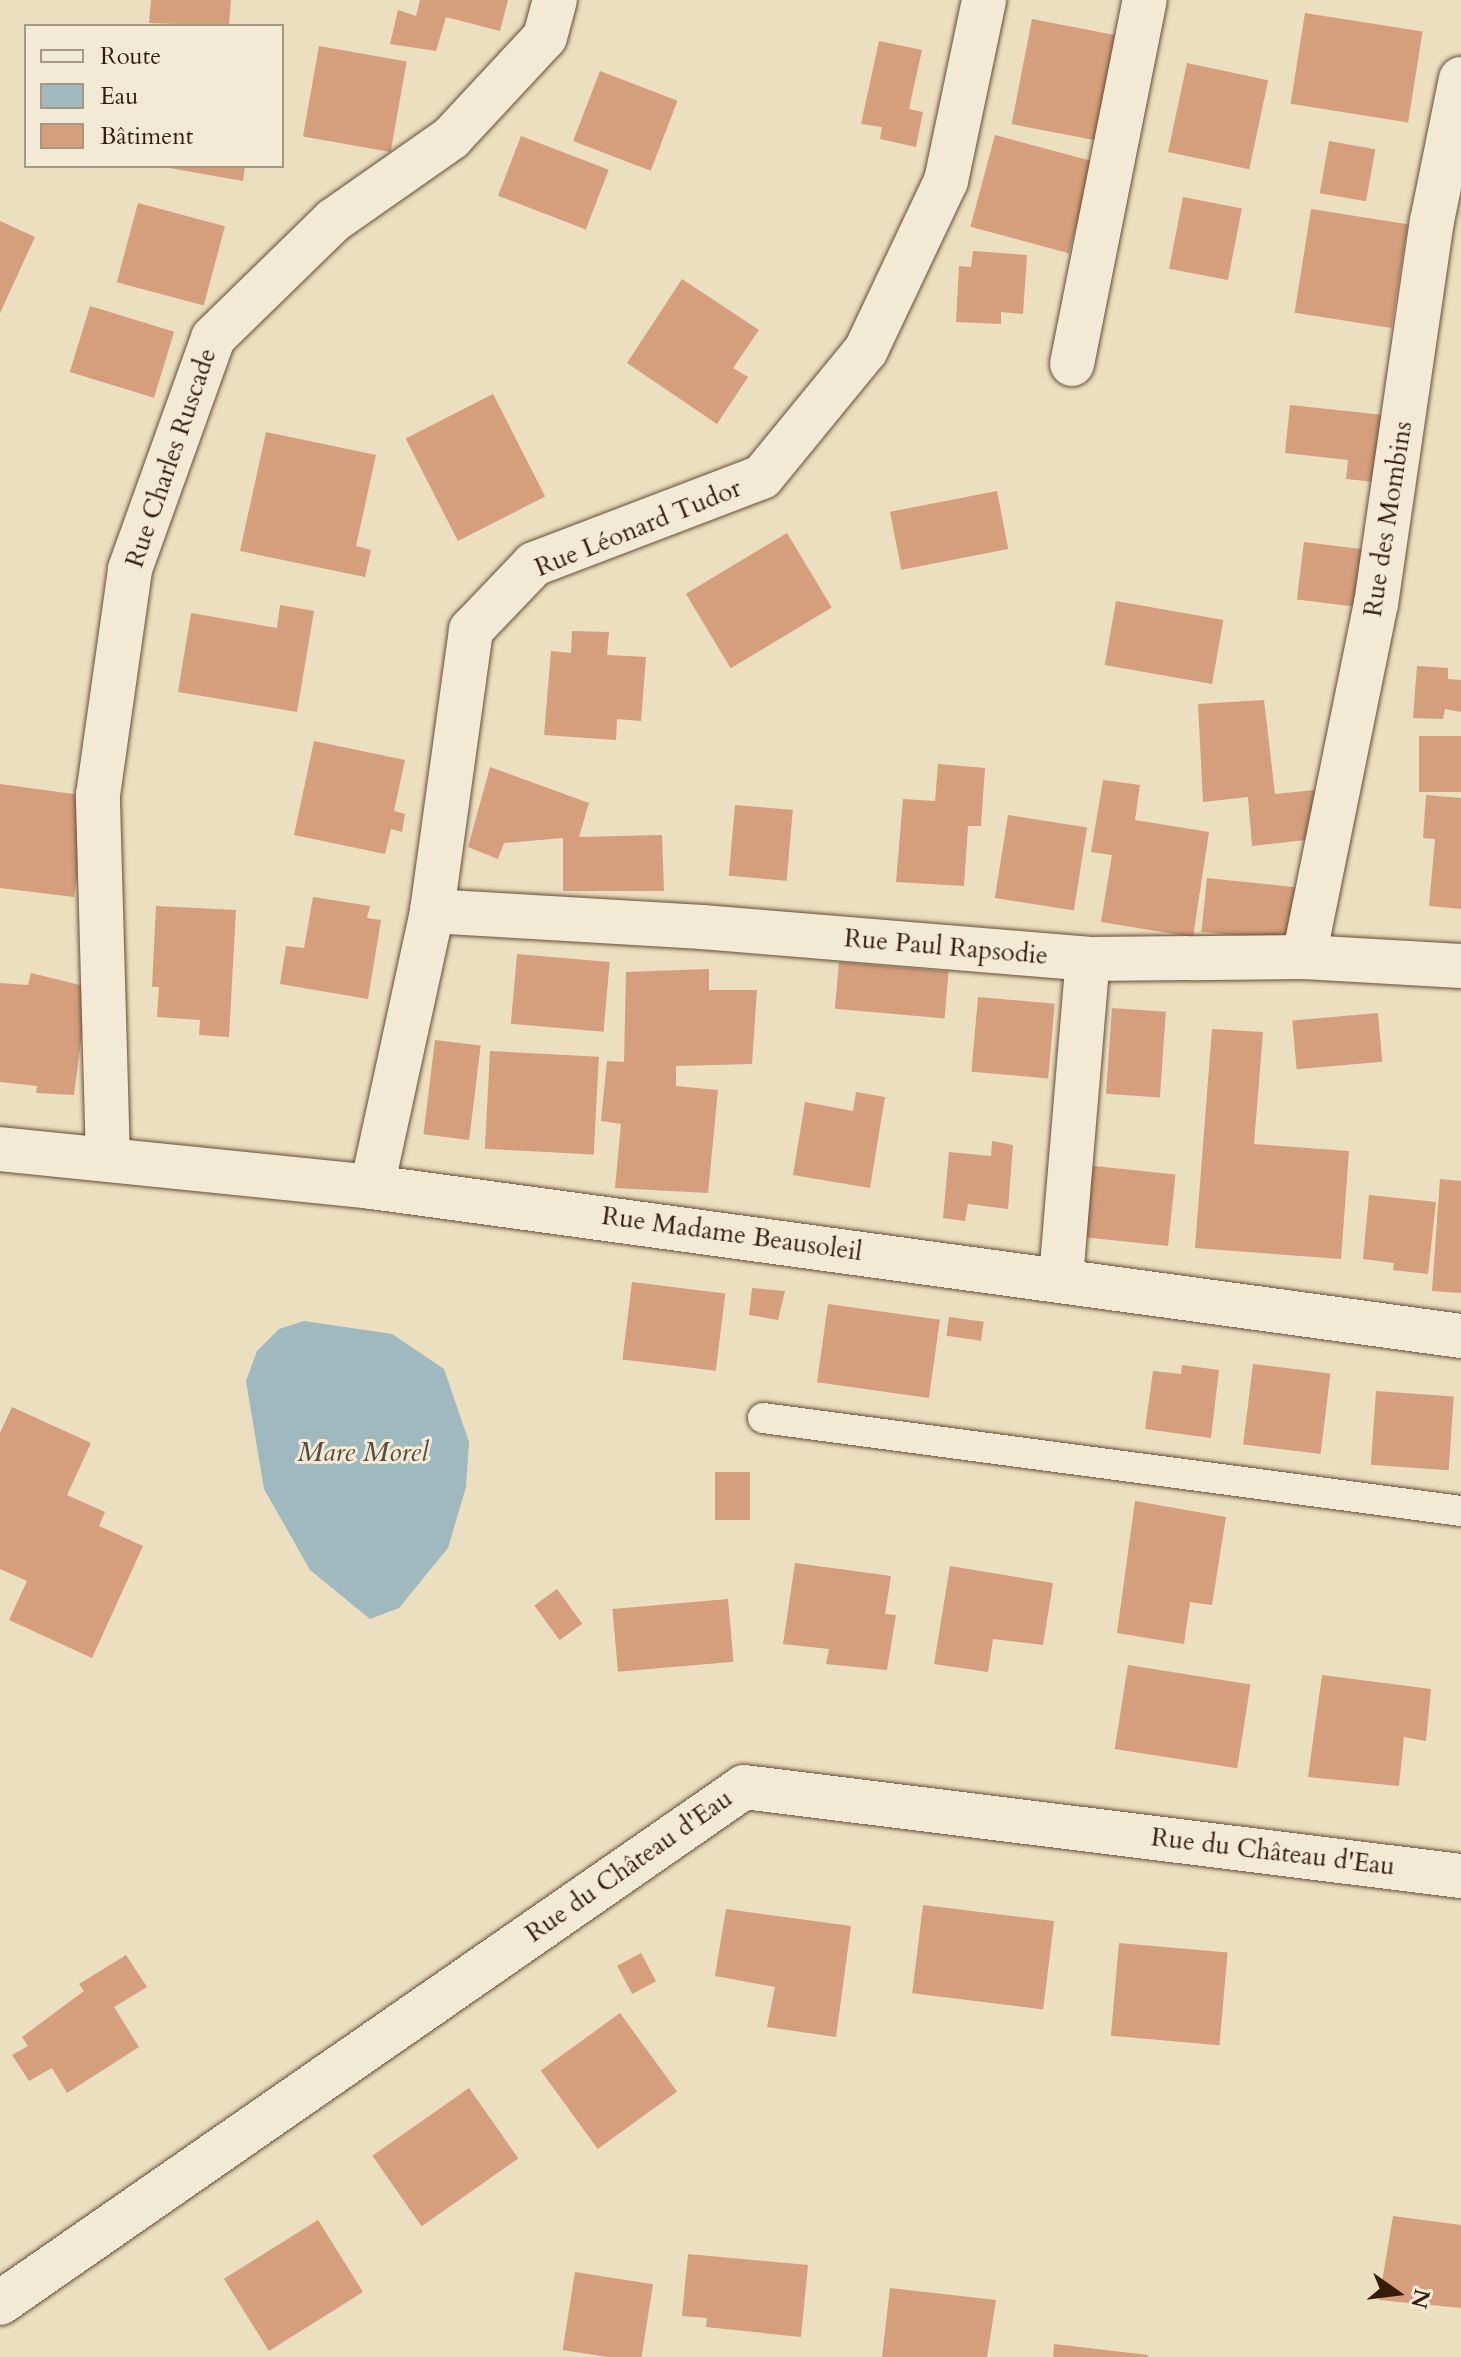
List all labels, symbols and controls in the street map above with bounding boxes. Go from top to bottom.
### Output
legend [24,24,284,168]
text: Route [100,40,161,73]
text: Eau [100,80,138,113]
text: Bâtiment [100,120,193,153]
street label: Rue Charles Ruscade [119,344,223,572]
street label: Rue des Mombins [1357,419,1419,619]
street label: Rue Léonard Tudor [530,472,746,584]
street label: Rue Paul Rapsodie [843,923,1049,971]
street label: Rue Madame Beausoleil [600,1200,864,1268]
water label: Mare Morel [297,1435,429,1469]
street label: Rue du Château d'Eau [520,1783,738,1949]
street label: Rue du Château d'Eau [1149,1822,1397,1882]
north arrow [1357,2253,1437,2333]
text: N [1403,2286,1437,2312]

